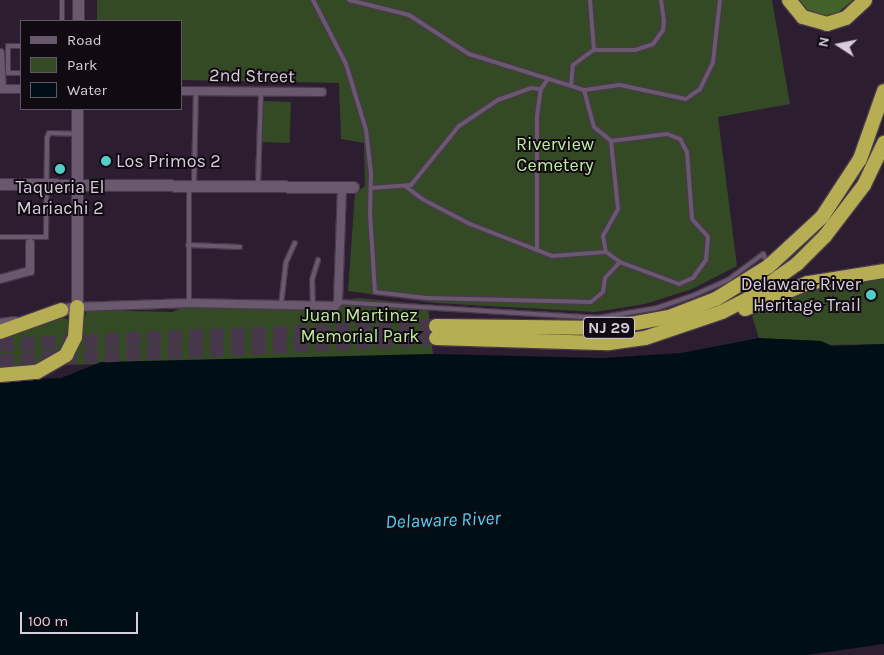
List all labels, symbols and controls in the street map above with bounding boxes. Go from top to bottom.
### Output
legend [20,20,182,110]
north arrow [814,20,864,70]
text: Road [67,31,102,49]
text: N [814,35,833,49]
text: Park [67,56,97,74]
street label: 2nd Street [209,64,295,88]
text: Water [67,81,107,99]
park label: Riverview Cemetery [516,134,594,176]
place label: Los Primos 2 [116,150,221,172]
marker: Los Primos 2 [100,155,112,167]
marker: Taqueria El Mariachi 2 [54,163,66,175]
place label: Taqueria El Mariachi 2 [15,177,105,220]
place label: Delaware River Heritage Trail [741,274,861,316]
marker: Delaware River Heritage Trail [865,289,877,301]
park label: Juan Martinez Memorial Park [301,305,419,348]
road number: NJ 29 [583,314,635,342]
water label: Delaware River [385,508,501,534]
scale bar [22,602,140,634]
text: 100 m [28,612,68,630]

